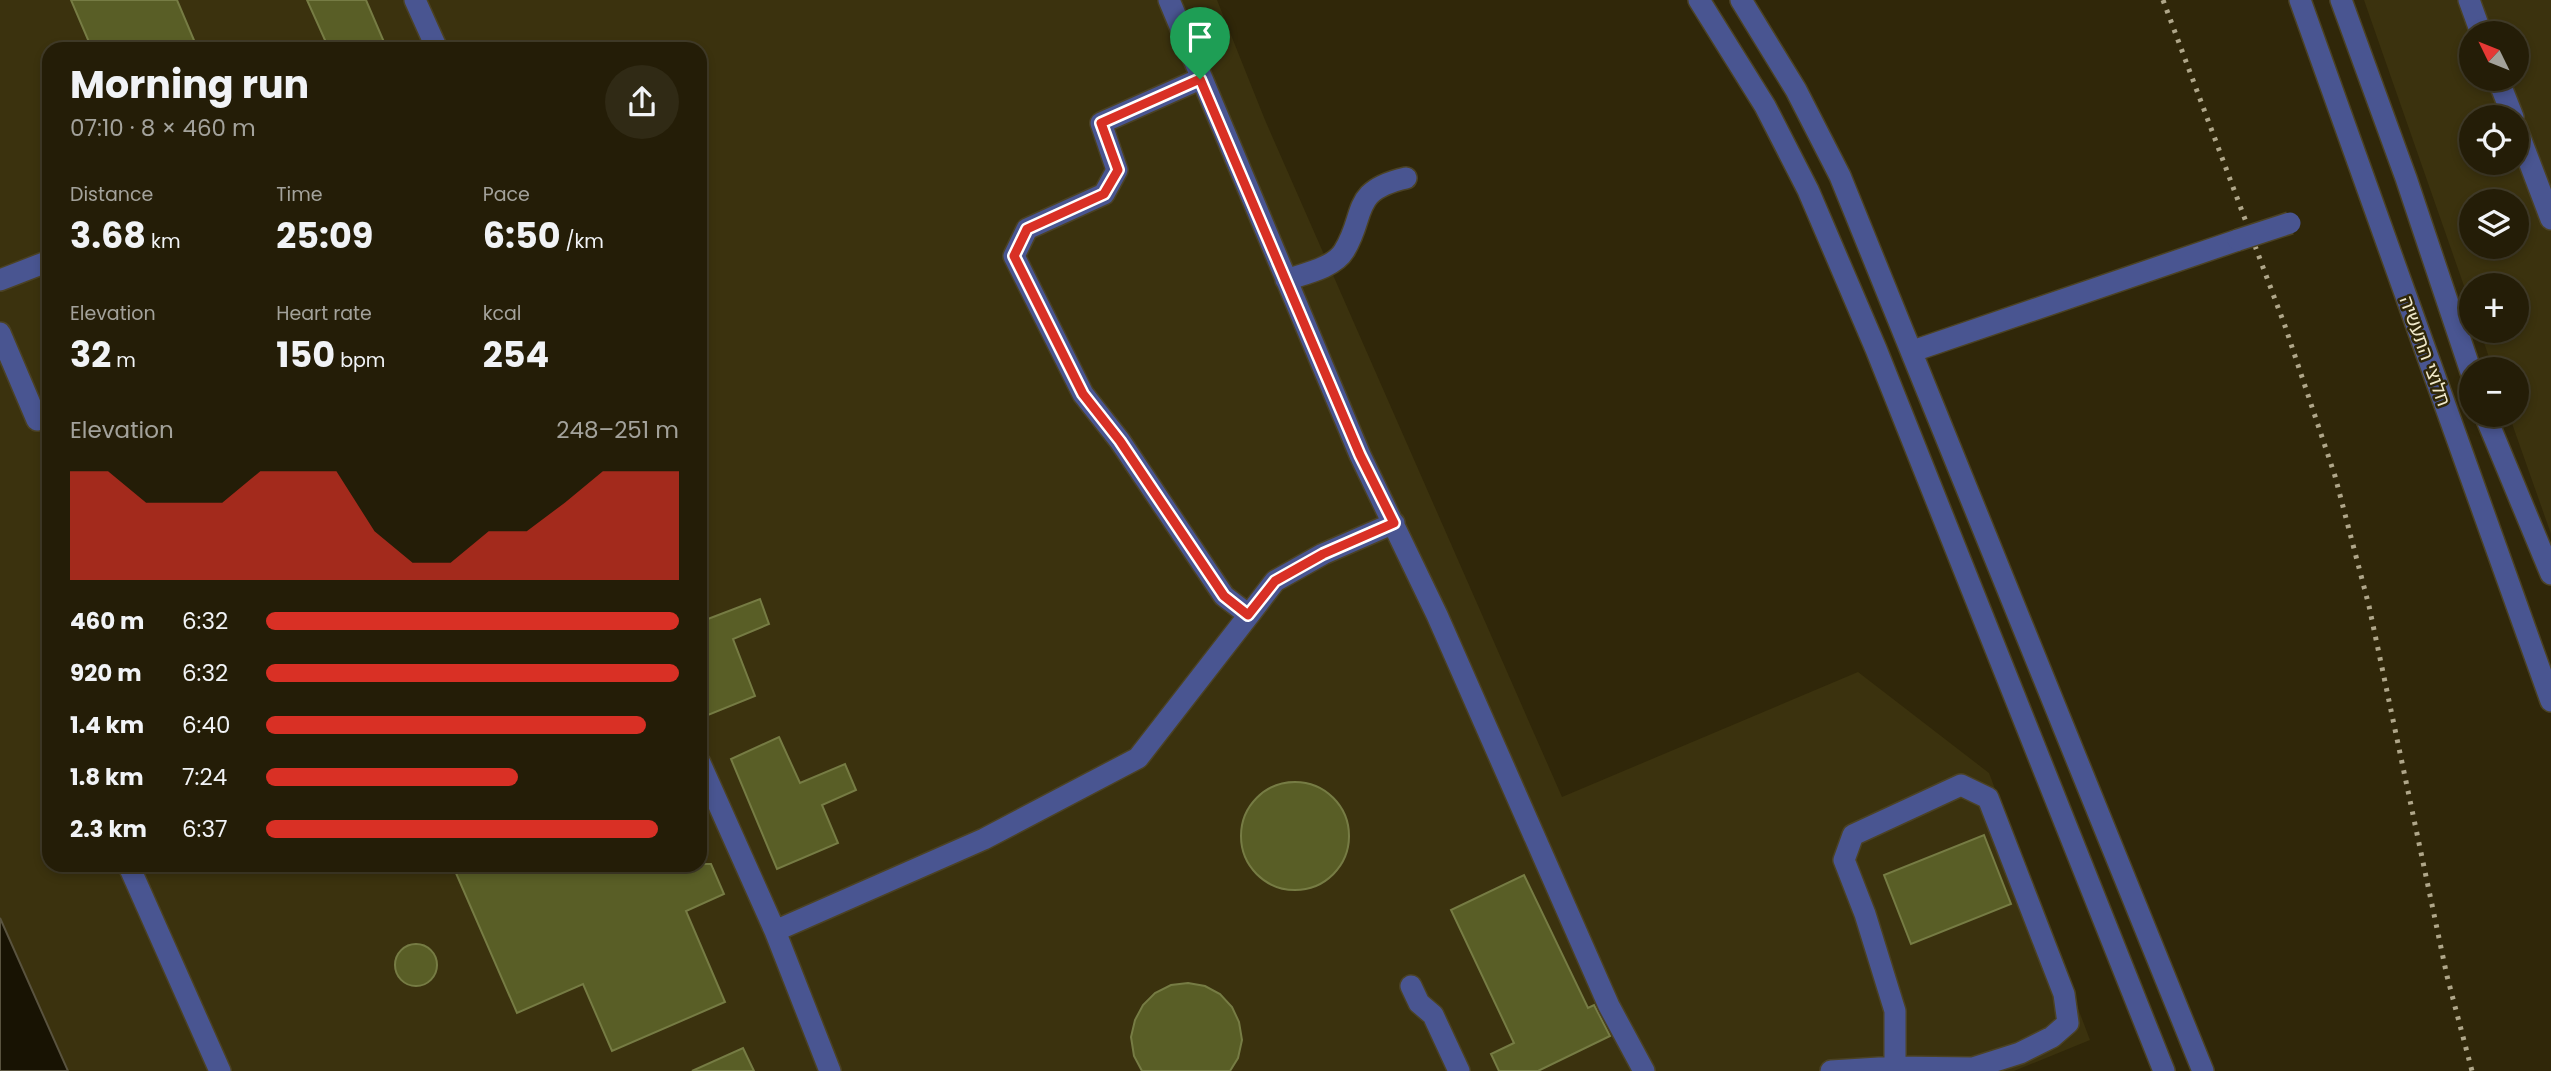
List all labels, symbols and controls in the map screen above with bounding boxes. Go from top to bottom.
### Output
pin [1170,7,1230,79]
icon: arrive [1181,18,1219,56]
north arrow [2459,21,2529,91]
map controls [2459,21,2529,427]
text: Morning run [70,58,309,111]
button: share [605,65,679,139]
button: locate [2459,105,2529,175]
text: 07:10 · 8 × 460 m [70,112,256,144]
text: Distance [70,181,153,208]
text: Time [276,181,323,208]
text: Pace [483,181,530,208]
button: layers [2459,189,2529,259]
text: 3.68 [70,211,146,260]
text: 25:09 [276,211,373,260]
text: 6:50 [483,211,560,260]
text: km [146,228,180,255]
text: /km [560,228,604,255]
button: + [2459,273,2529,343]
street label: חלוצי התעשיה [2393,292,2457,410]
text: Elevation [70,300,156,327]
text: Heart rate [276,300,372,327]
text: kcal [483,300,522,327]
text: 32 [70,330,111,379]
text: 150 [276,330,335,379]
text: 254 [483,330,549,379]
text: m [111,347,136,374]
text: bpm [335,347,385,374]
button: − [2459,357,2529,427]
text: Elevation [70,414,174,446]
text: 248–251 m [556,414,679,446]
text: 460 m [70,605,144,637]
text: 6:32 [182,605,228,637]
text: 920 m [70,657,142,689]
text: 6:32 [182,657,228,689]
text: 1.4 km [70,709,144,741]
text: 6:40 [182,709,230,741]
text: 1.8 km [70,761,144,793]
text: 7:24 [182,761,227,793]
text: 2.3 km [70,813,147,845]
text: 6:37 [182,813,228,845]

